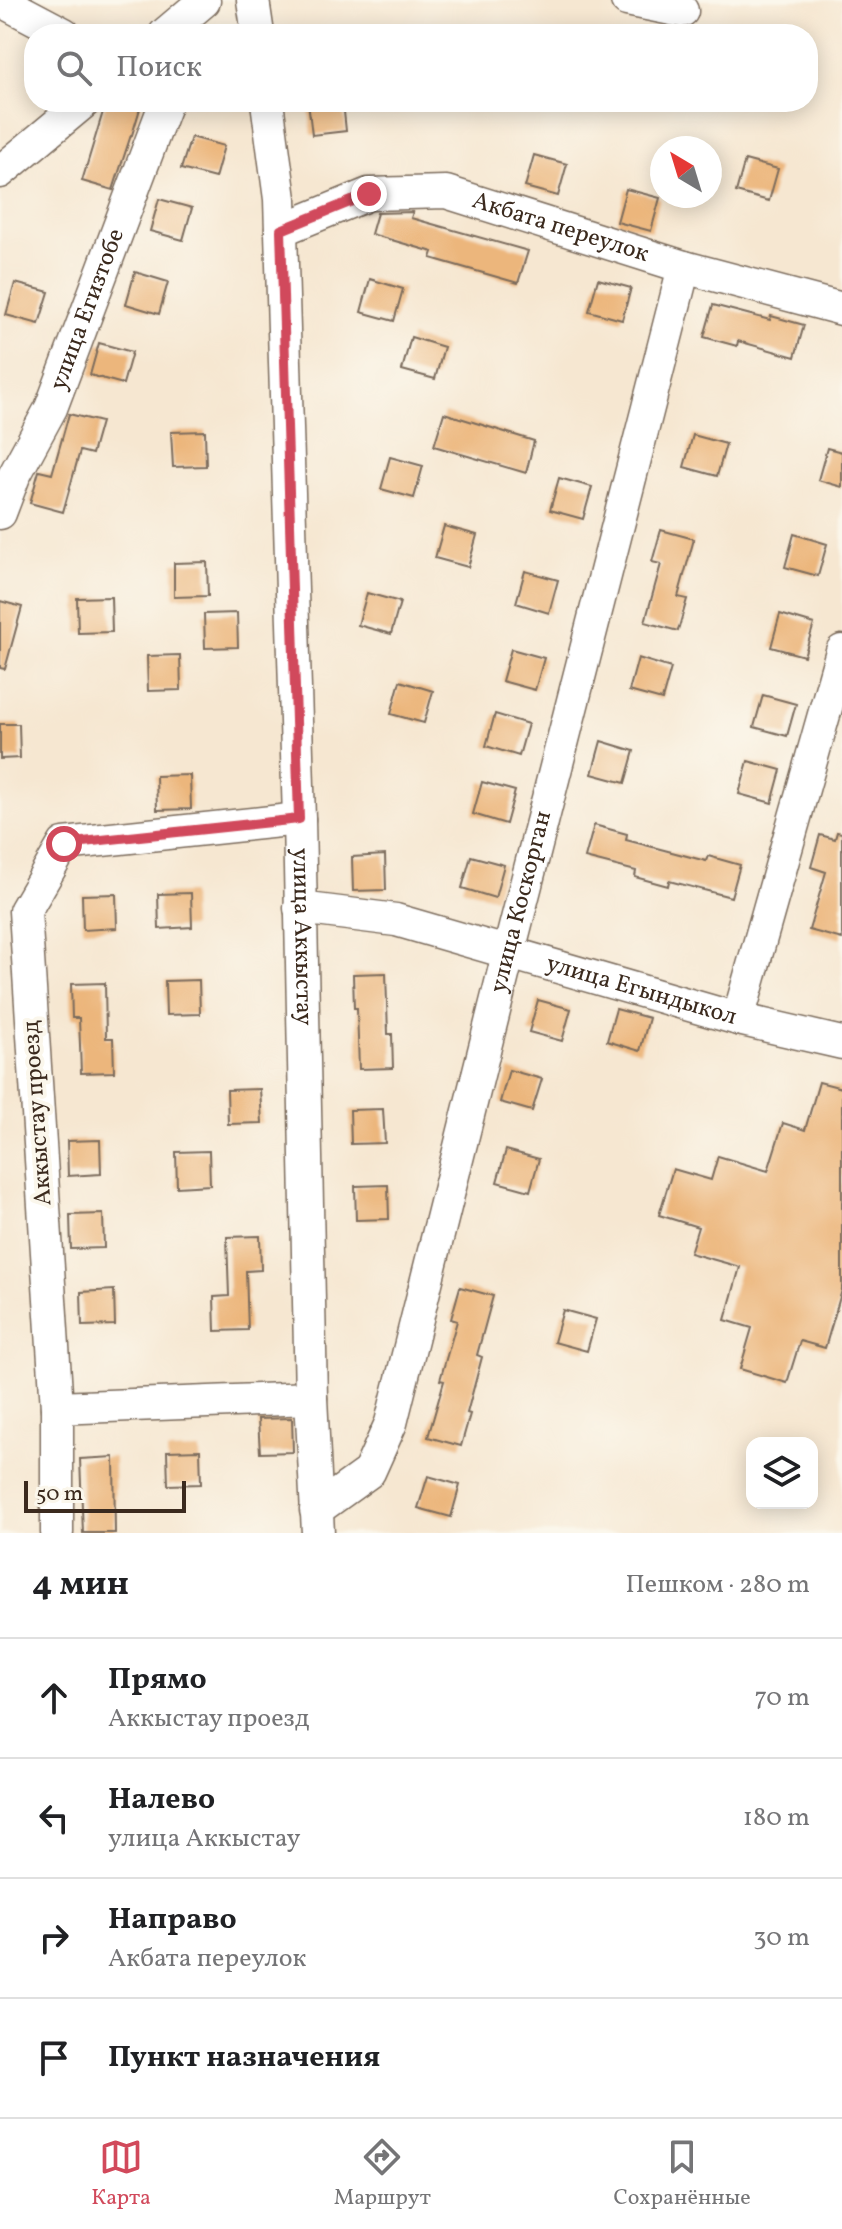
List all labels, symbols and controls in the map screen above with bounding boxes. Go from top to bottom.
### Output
search box [24,24,818,112]
icon: search [52,46,96,90]
text: Поиск [116,47,202,89]
north arrow [650,136,722,208]
route end [351,176,387,212]
street label: Акбата переулок [468,184,653,272]
street label: улица Егизтобе [42,224,134,395]
street label: улица Коскорган [482,807,561,997]
route start [46,826,82,862]
street label: улица Аккыстау [283,848,320,1026]
street label: улица Егындыкол [542,947,741,1035]
street label: Аккыстау проезд [15,1019,61,1207]
map controls [746,1437,818,1509]
button: layers [746,1437,818,1509]
scale bar [24,1477,186,1513]
text: 50 m [36,1479,83,1510]
text: 4 мин [32,1562,129,1609]
text: Пешком · 280 m [626,1567,810,1603]
text: Прямо [108,1659,207,1701]
icon: ahead [32,1676,76,1720]
text: 70 m [755,1680,810,1716]
text: Аккыстау проезд [108,1701,309,1737]
text: Налево [108,1779,215,1821]
icon: left [32,1796,76,1840]
text: 180 m [743,1800,810,1836]
text: улица Аккыстау [108,1821,300,1857]
text: Направо [108,1899,237,1941]
icon: right [32,1916,76,1960]
text: 30 m [753,1920,810,1956]
text: Акбата переулок [108,1941,306,1977]
icon: arrive [32,2036,76,2080]
text: Пункт назначения [108,2037,380,2079]
tab: Карта [91,2135,151,2214]
tab: Маршрут [334,2135,431,2214]
tab: Сохранённые [613,2135,751,2214]

